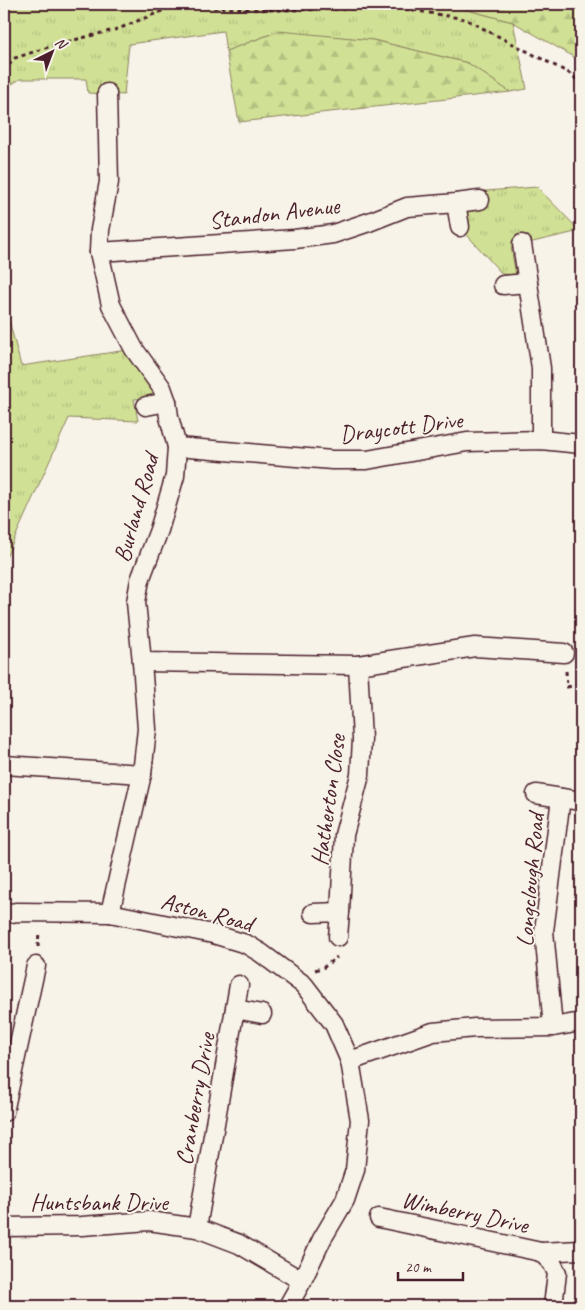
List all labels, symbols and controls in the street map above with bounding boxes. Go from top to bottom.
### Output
north arrow [28,28,78,78]
text: N [51,33,71,53]
street label: Standon Avenue [207,190,343,236]
street label: Draycott Drive [338,404,466,449]
street label: Burland Road [106,447,167,565]
street label: Hatherton Close [304,730,352,868]
street label: Longclough Road [509,809,551,948]
street label: Aston Road [158,885,259,939]
street label: Cranberry Drive [169,1028,222,1167]
street label: Wimberry Drive [399,1184,533,1240]
street label: Huntsbank Drive [30,1187,170,1217]
scale bar [398,1250,462,1282]
text: 20 m [405,1258,432,1277]

